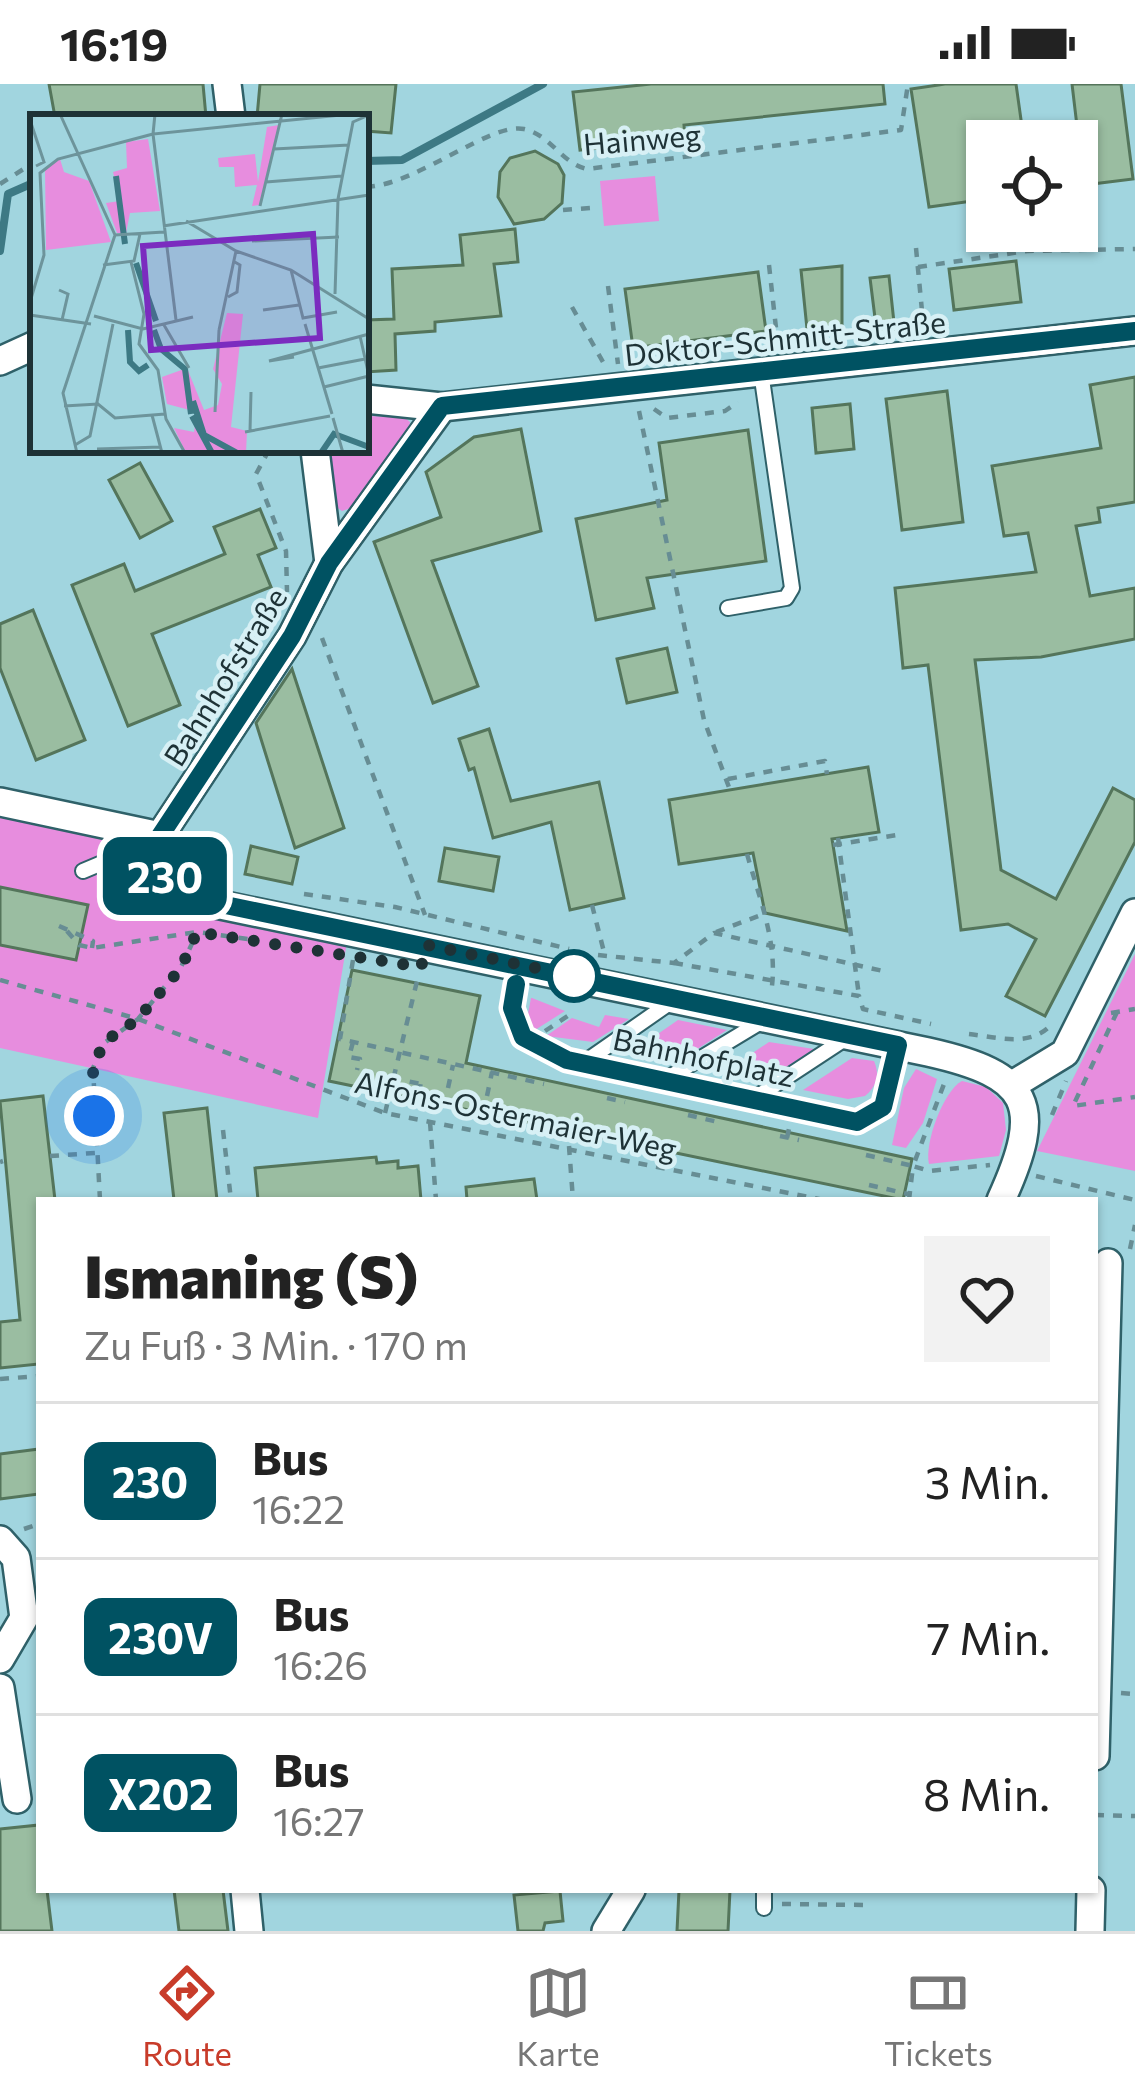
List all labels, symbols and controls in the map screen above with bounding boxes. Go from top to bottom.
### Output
text: 16:19 [60,15,168,70]
inset map [30,114,369,453]
street label: Hainweg [581,114,703,162]
map controls [966,120,1098,252]
button: locate [966,120,1098,252]
street label: Doktor-Schmitt-Straße [623,302,947,372]
street label: Bahnhofstraße [155,580,293,772]
line badge: 230 [96,837,234,915]
text: 230 [127,850,203,902]
unlabelled marker [549,951,599,1001]
street label: Bahnhofplatz [610,1019,798,1093]
street label: Alfons-Ostermaier-Weg [352,1062,680,1166]
your location [64,1086,124,1146]
button: heart [924,1236,1050,1362]
text: Ismaning (S) [84,1240,418,1310]
text: Zu Fuß · 3 Min. · 170 m [84,1320,468,1368]
text: Bus [252,1429,328,1484]
text: 3 Min. [925,1453,1050,1508]
text: 230 [112,1455,188,1507]
text: 16:22 [252,1484,345,1532]
text: Bus [273,1585,350,1640]
text: 7 Min. [927,1609,1050,1664]
text: 230V [108,1611,213,1663]
text: 16:26 [273,1640,368,1688]
text: Bus [273,1741,349,1796]
text: 8 Min. [923,1765,1050,1820]
text: X202 [108,1767,213,1819]
text: 16:27 [273,1796,365,1844]
tab: Route [142,1960,232,2073]
tab: Karte [516,1960,600,2073]
tab: Tickets [884,1960,993,2073]

